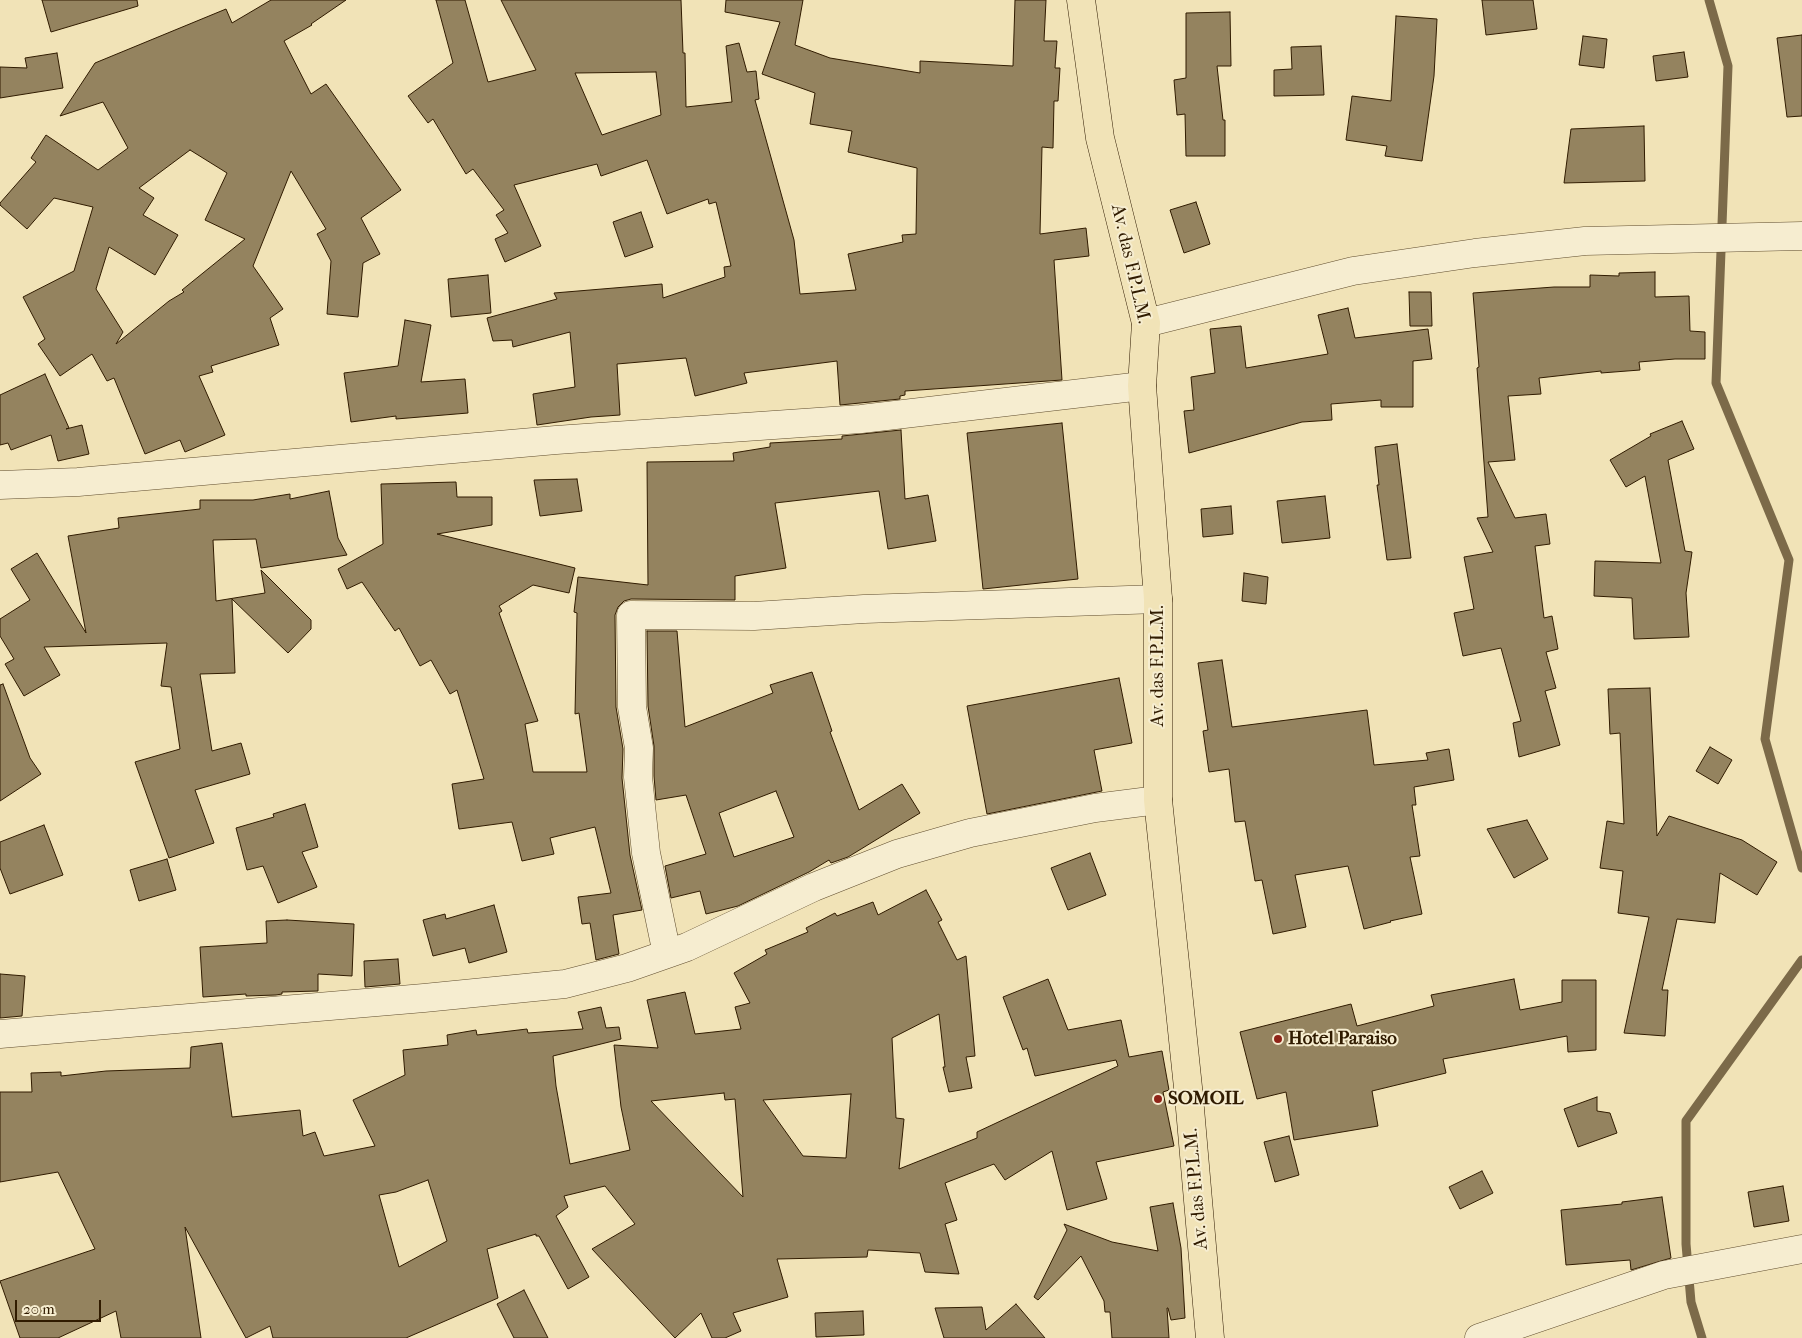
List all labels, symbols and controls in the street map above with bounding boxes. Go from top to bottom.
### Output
street label: Av. das F.P.L.M. [1105,202,1155,326]
street label: Av. das F.P.L.M. [1147,605,1169,727]
place label: Hotel Paraiso [1288,1028,1397,1050]
marker: Hotel Paraiso [1272,1033,1284,1045]
place label: SOMOIL [1168,1088,1243,1110]
marker: SOMOIL [1152,1093,1164,1105]
street label: Av. das F.P.L.M. [1180,1127,1214,1251]
scale bar [18,1290,104,1322]
text: 20 m [23,1300,55,1318]

